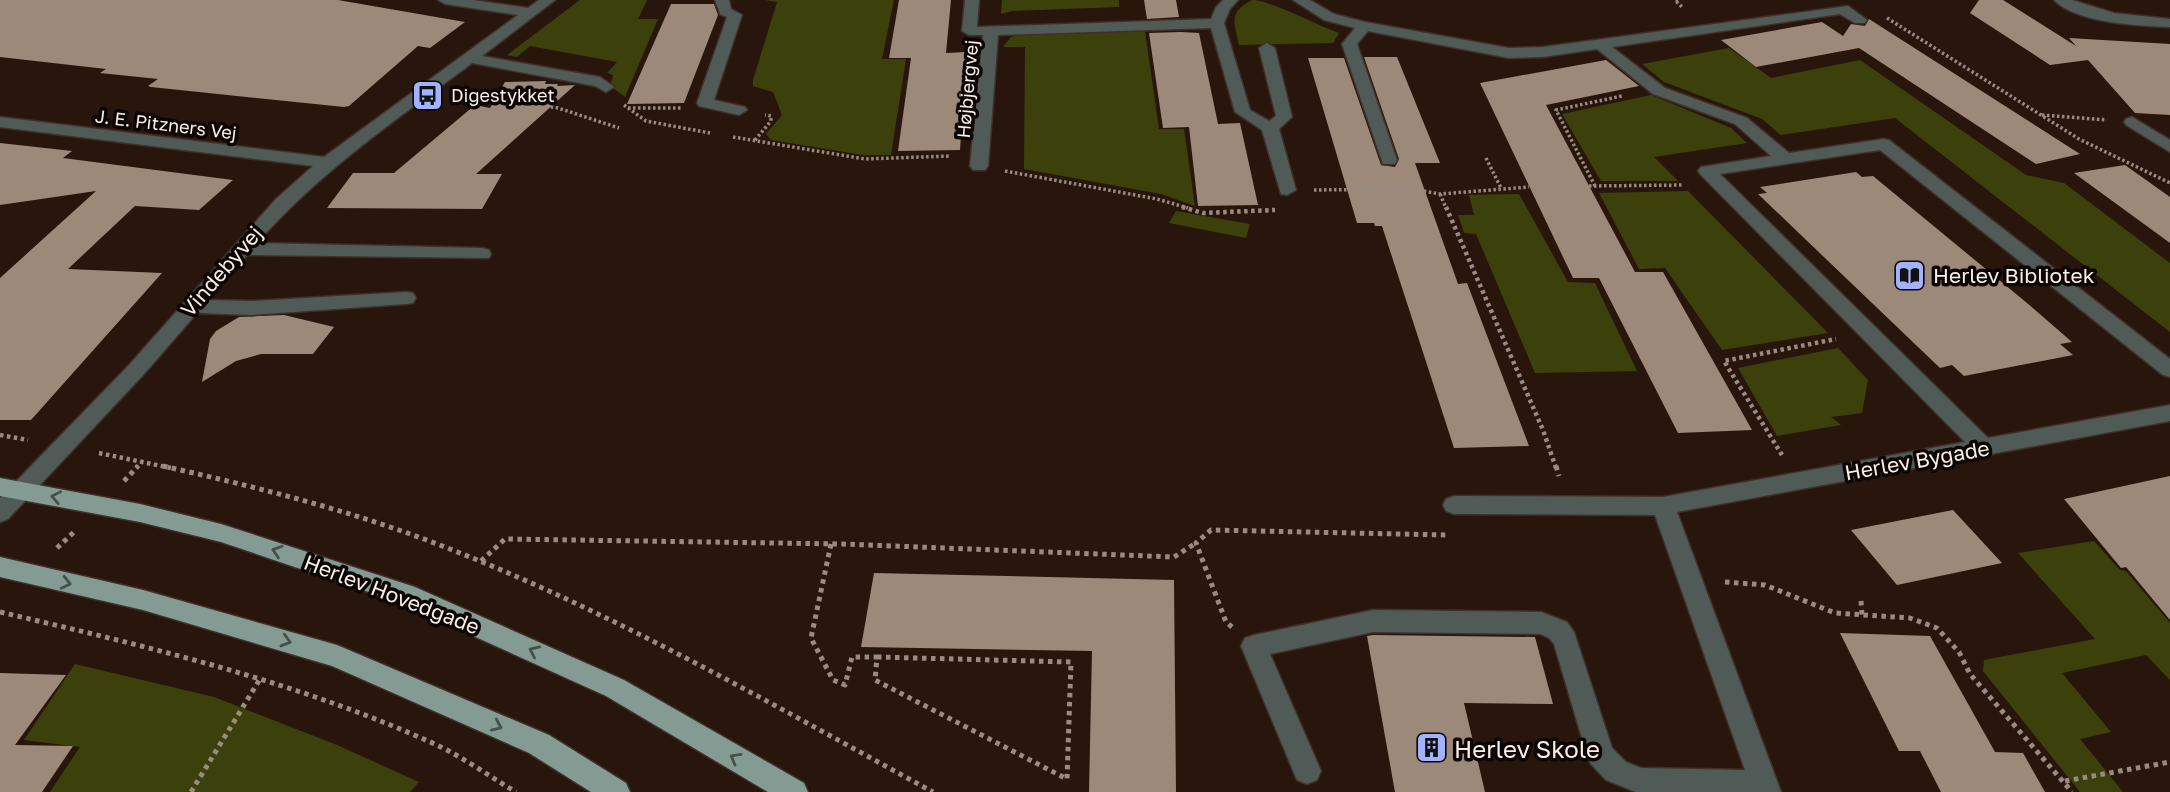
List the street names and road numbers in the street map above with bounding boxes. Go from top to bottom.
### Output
street label: Højbjergvej [952,39,982,139]
street label: J. E. Pitzners Vej [94,104,238,144]
street label: Vindebyvej [175,220,267,322]
street label: Herlev Bygade [1843,434,1991,486]
street label: Herlev Hovedgade [300,549,484,639]

